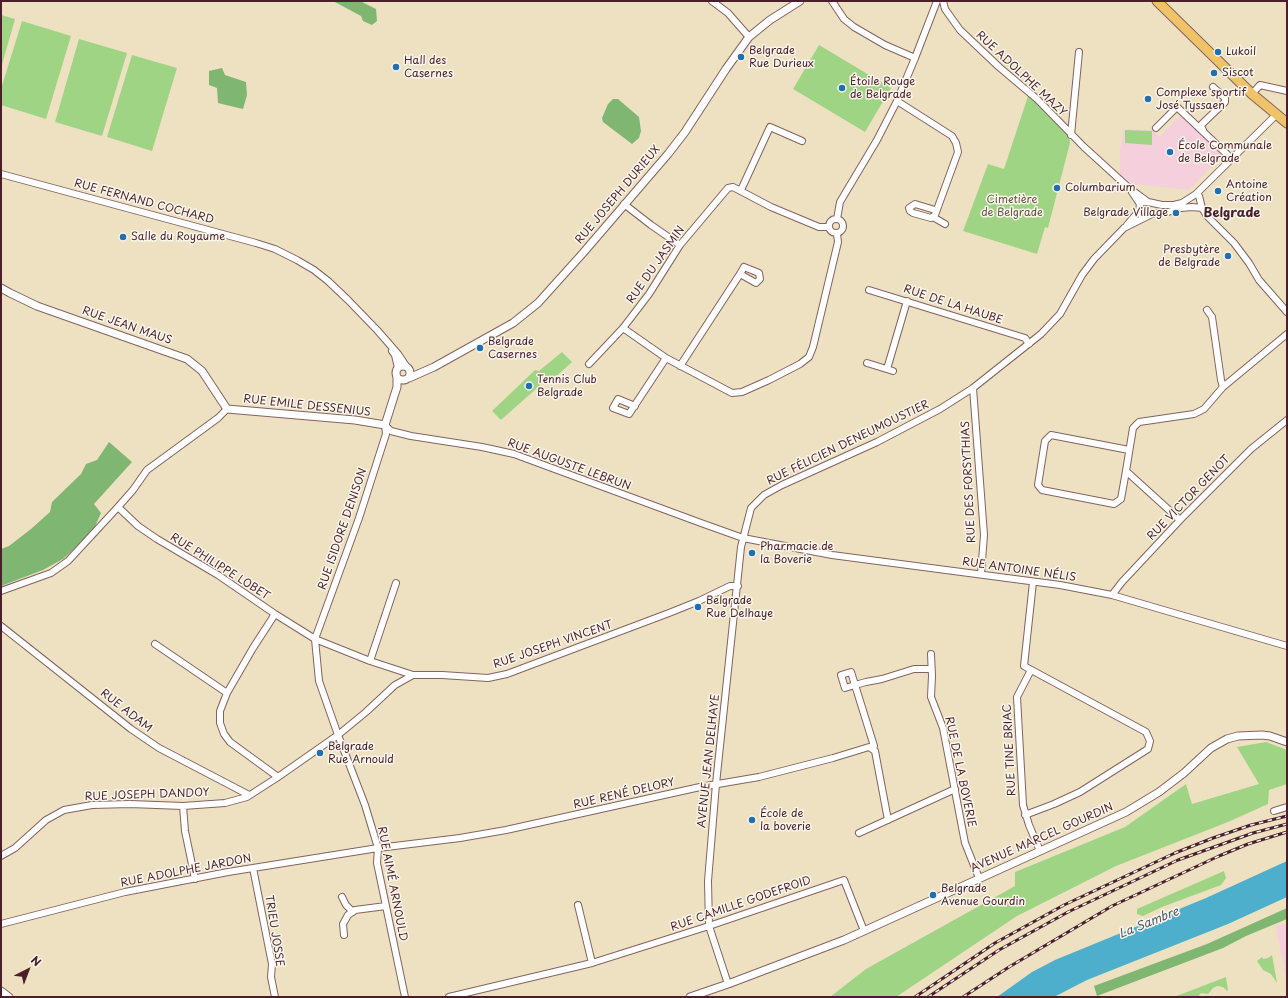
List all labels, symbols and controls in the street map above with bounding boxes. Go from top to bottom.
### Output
street label: RUE ADOLPHE MAZY [973,29,1069,119]
place label: Belgrade Rue Durieux [749,44,814,70]
place label: Lukoil [1226,45,1256,59]
marker: Lukoil [1213,47,1223,57]
marker: Belgrade Rue Durieux [736,52,746,62]
place label: Hall des Casernes [404,54,453,80]
marker: Hall des Casernes [391,62,401,72]
place label: Siscot [1222,66,1254,80]
marker: Siscot [1209,68,1219,78]
place label: Étoile Rouge de Belgrade [850,75,915,101]
marker: Étoile Rouge de Belgrade [837,83,847,93]
place label: Complexe sportif José Tyssaen [1156,86,1246,112]
marker: Complexe sportif José Tyssaen [1143,94,1153,104]
place label: École Communale de Belgrade [1178,139,1272,165]
street label: RUE JOSEPH DURIEUX [573,143,663,247]
marker: École Communale de Belgrade [1165,147,1175,157]
street label: RUE FERNAND COCHARD [73,177,215,227]
place label: Antoine Création [1226,178,1272,204]
place label: Columbarium [1065,181,1136,195]
marker: Columbarium [1052,183,1062,193]
marker: Antoine Création [1213,186,1223,196]
park label: Cimetière de Belgrade [981,193,1043,219]
district label: Belgrade [1204,205,1260,221]
place label: Belgrade Village [1083,206,1168,220]
marker: Belgrade Village [1171,208,1181,218]
street label: RUE DU JASMIN [624,224,688,306]
place label: Salle du Royaume [131,230,225,244]
marker: Salle du Royaume [118,232,128,242]
place label: Presbytère de Belgrade [1158,243,1220,269]
marker: Presbytère de Belgrade [1223,251,1233,261]
street label: RUE DE LA HAUBE [902,283,1004,327]
street label: RUE JEAN MAUS [80,304,174,348]
place label: Belgrade Casernes [488,335,537,361]
marker: Belgrade Casernes [475,343,485,353]
place label: Tennis Club Belgrade [537,373,597,399]
marker: Tennis Club Belgrade [524,381,534,391]
street label: RUE EMILE DESSENIUS [243,393,371,419]
street label: RUE FÉLICIEN DENEUMOUSTIER [765,398,931,488]
street label: RUE DES FORSYTHIAS [959,420,979,544]
street label: RUE AUGUSTE LEBRUN [505,437,633,493]
street label: RUE VICTOR GENOT [1145,453,1233,543]
street label: RUE ISIDORE DENISON [316,466,370,592]
street label: RUE PHILIPPE LOBET [168,531,272,603]
place label: Pharmacie de la Boverie [760,540,833,566]
marker: Pharmacie de la Boverie [747,548,757,558]
street label: RUE ANTOINE NÉLIS [961,555,1077,585]
place label: Belgrade Rue Delhaye [706,594,773,620]
marker: Belgrade Rue Delhaye [693,602,703,612]
street label: RUE JOSEPH VINCENT [492,618,614,672]
street label: RUE ADAM [98,687,154,735]
street label: AVENUE JEAN DELHAYE [695,693,723,829]
street label: RUE TINE BRIAC [1001,704,1019,796]
street label: RUE DE LA BOVERIE [942,715,978,829]
place label: Belgrade Rue Arnould [328,740,394,766]
marker: Belgrade Rue Arnould [315,748,325,758]
street label: RUE RENÉ DELORY [572,776,676,812]
street label: RUE JOSEPH DANDOY [84,786,210,804]
street label: AVENUE MARCEL GOURDIN [969,801,1115,875]
place label: École de la boverie [760,807,811,833]
marker: École de la boverie [747,815,757,825]
street label: RUE AIMÉ ARNOULD [374,826,410,942]
street label: RUE ADOLPHE JARDON [119,852,253,890]
street label: RUE CAMILLE GODEFROID [669,874,813,934]
place label: Belgrade Avenue Gourdin [941,882,1025,908]
marker: Belgrade Avenue Gourdin [928,890,938,900]
street label: TRIEU JOSSE [262,894,286,968]
water label: La Sambre [1117,904,1181,942]
north arrow [8,950,48,990]
text: N [27,951,45,970]

